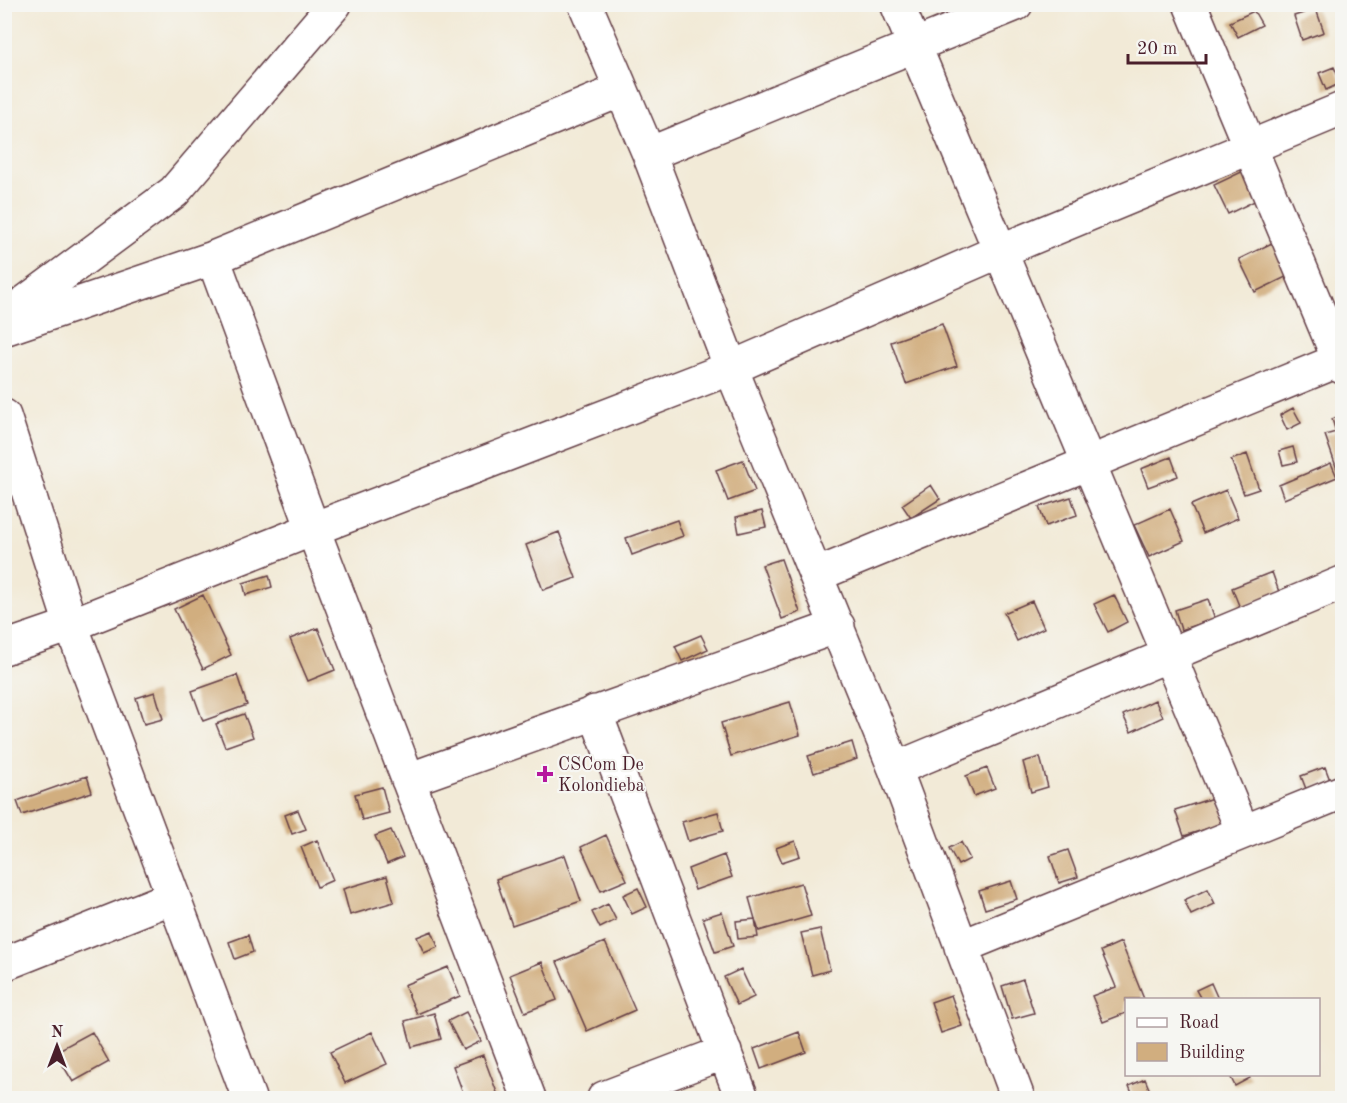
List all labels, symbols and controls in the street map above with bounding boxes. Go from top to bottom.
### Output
scale bar [1128,27,1206,65]
text: 20 m [1137,40,1177,58]
place label: CSCom De Kolondieba [558,756,645,795]
marker: CSCom De Kolondieba [536,765,554,783]
legend [1125,998,1320,1076]
text: Road [1179,1014,1219,1032]
north arrow [27,1016,87,1076]
text: N [51,1025,64,1041]
text: Building [1179,1044,1245,1062]

